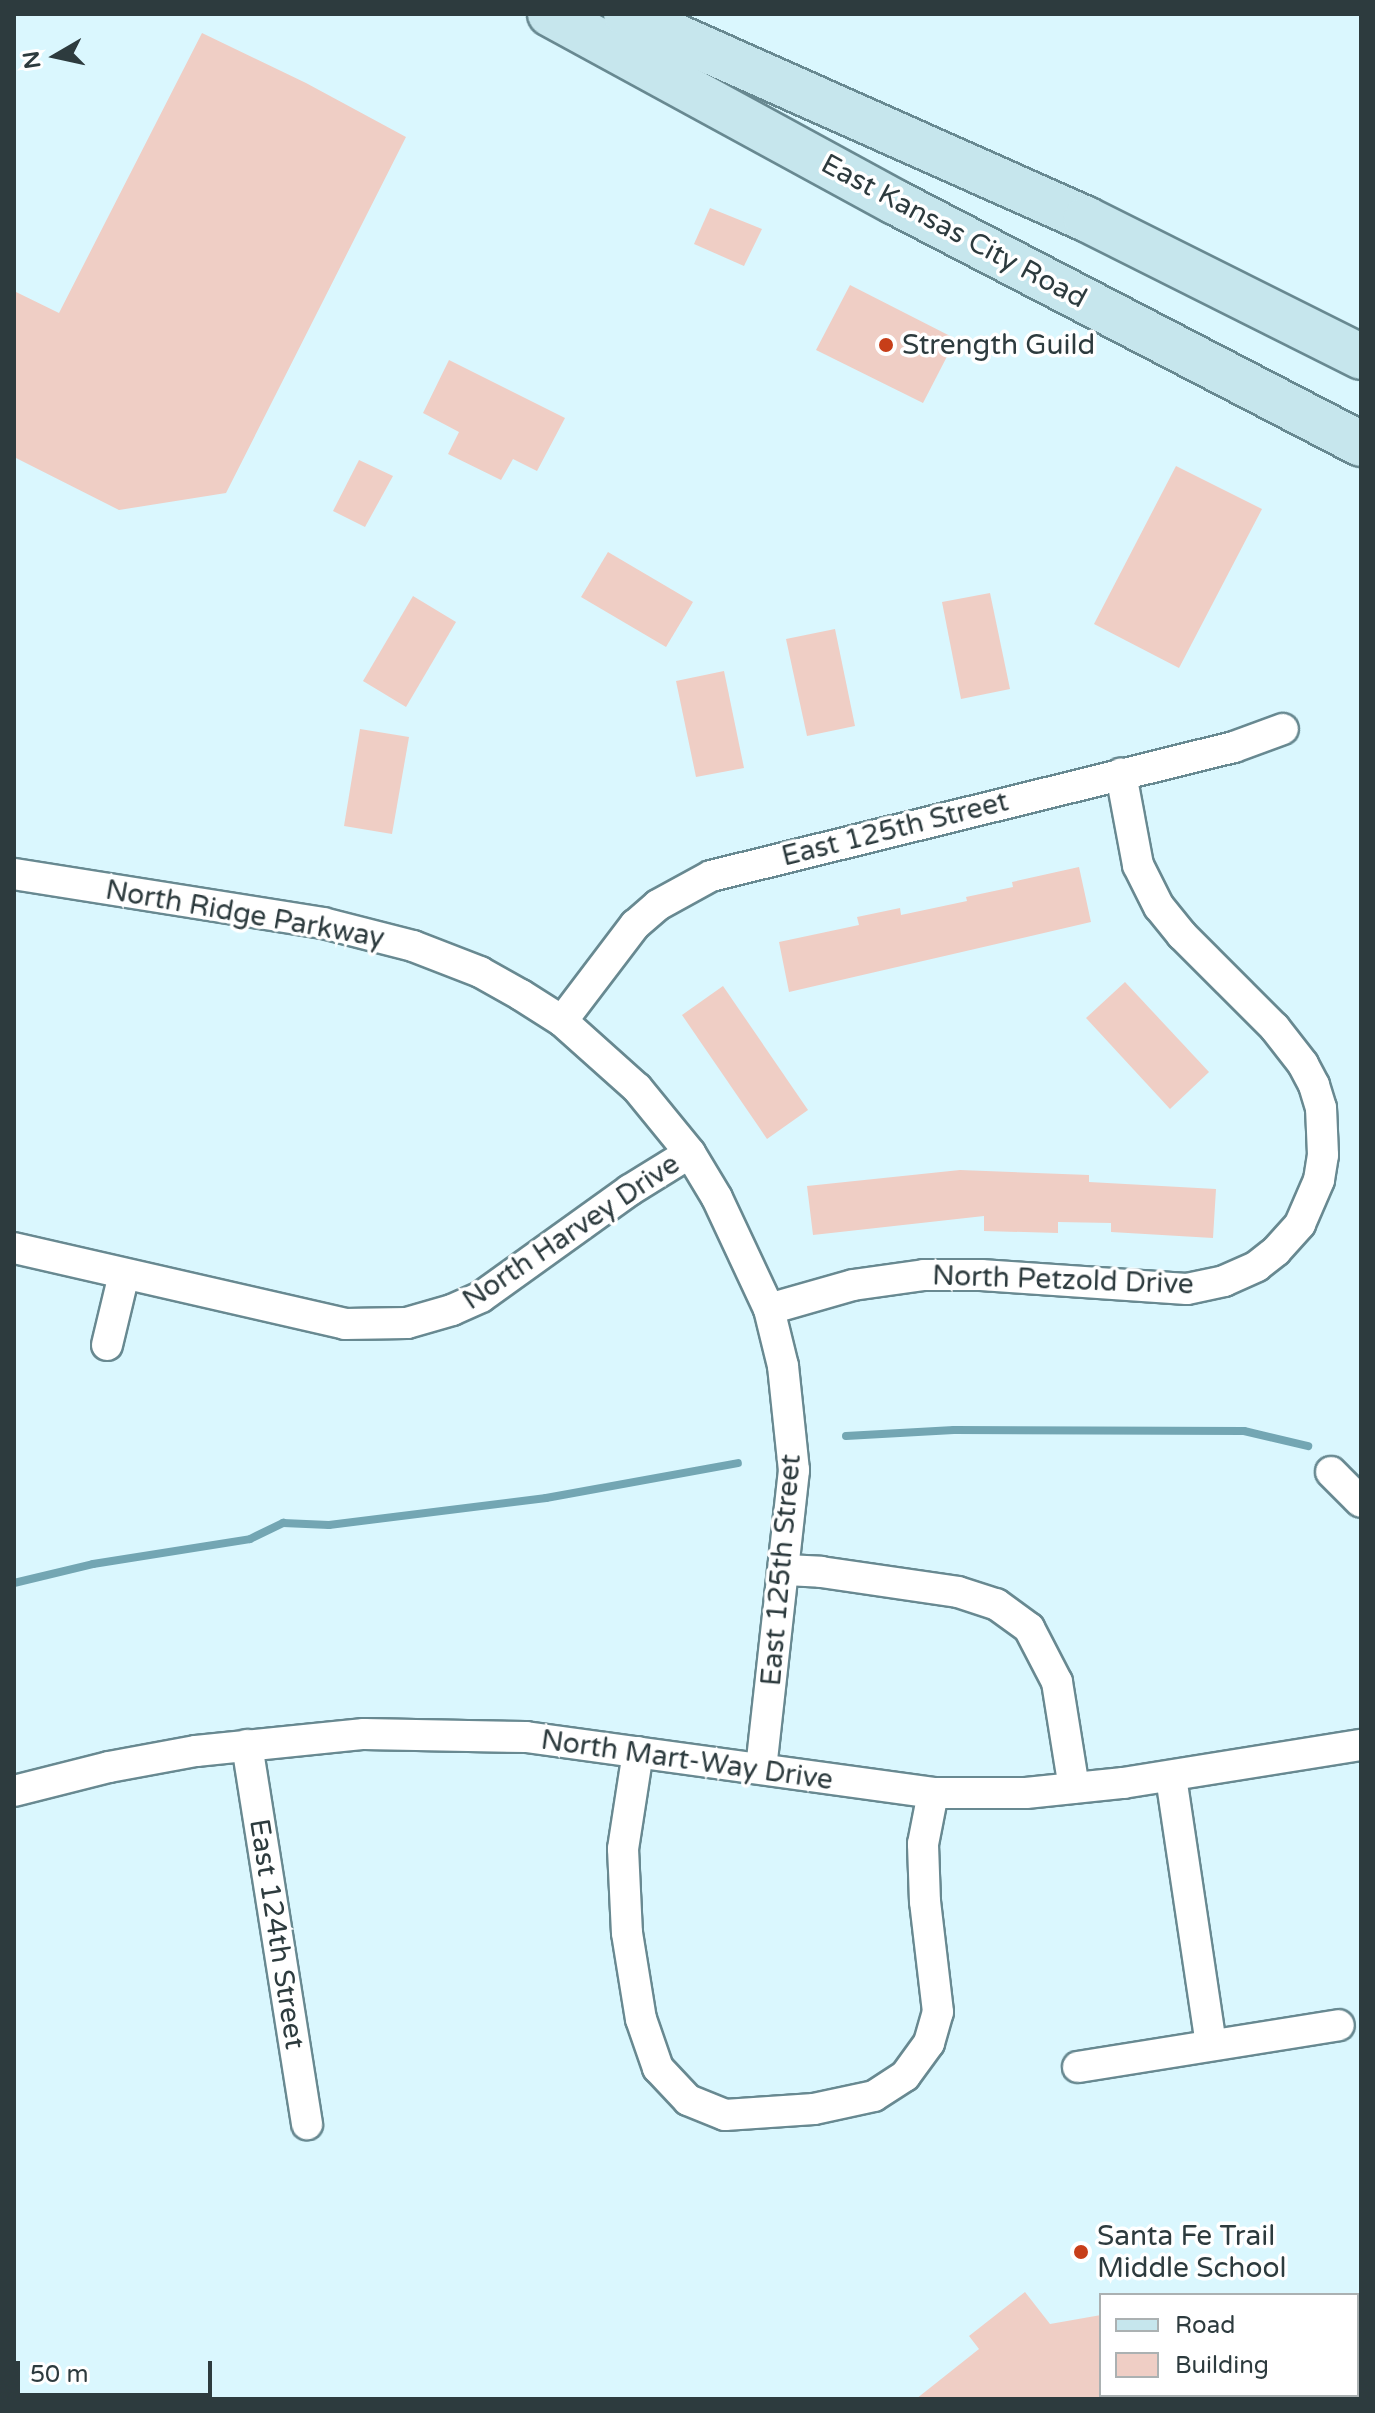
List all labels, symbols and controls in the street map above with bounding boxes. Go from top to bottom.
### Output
north arrow [16,16,96,96]
text: N [18,49,47,71]
street label: East Kansas City Road [816,147,1092,315]
place label: Strength Guild [902,328,1095,362]
marker: Strength Guild [877,336,895,354]
street label: East 125th Street [778,785,1012,873]
street label: North Ridge Parkway [103,873,387,955]
street label: North Harvey Drive [456,1147,686,1317]
street label: North Petzold Drive [932,1259,1194,1301]
street label: East 125th Street [754,1453,808,1687]
street label: North Mart-Way Drive [539,1723,835,1797]
street label: East 124th Street [242,1817,312,2051]
place label: Santa Fe Trail Middle School [1097,2219,1286,2285]
marker: Santa Fe Trail Middle School [1072,2243,1090,2261]
legend [1099,2293,1359,2397]
text: Road [1175,2311,1235,2340]
scale bar [20,2345,216,2395]
text: Building [1175,2351,1269,2380]
text: 50 m [30,2360,88,2389]

